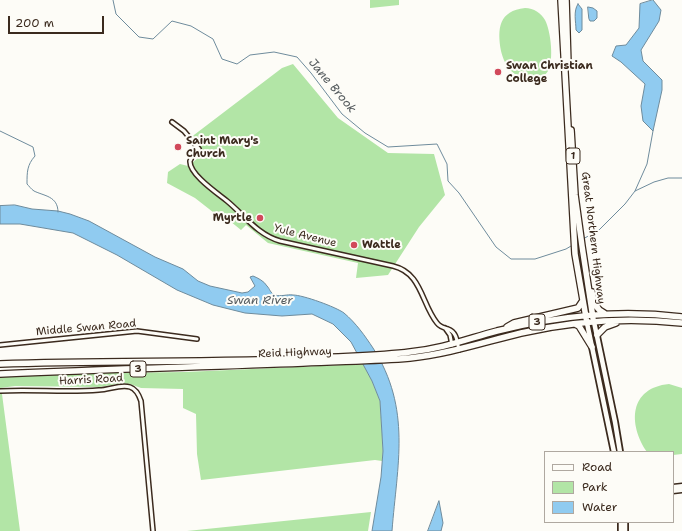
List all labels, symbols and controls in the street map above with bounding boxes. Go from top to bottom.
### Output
scale bar [10,8,106,34]
text: 200 m [15,15,54,31]
water label: Jane Brook [305,56,359,116]
place label: Swan Christian College [506,59,593,85]
marker: Swan Christian College [493,67,503,77]
place label: Saint Mary's Church [186,134,258,160]
marker: Saint Mary's Church [173,142,183,152]
road number: 1 [566,148,580,164]
street label: Great Northern Highway [578,171,608,305]
place label: Myrtle [213,211,252,225]
marker: Myrtle [255,213,265,223]
street label: Yule Avenue [272,222,338,250]
place label: Wattle [362,238,401,252]
marker: Wattle [349,240,359,250]
water label: Swan River [227,294,293,308]
road number: 3 [529,314,545,330]
street label: Middle Swan Road [35,317,137,339]
street label: Reid Highway [258,345,332,361]
road number: 3 [130,361,146,377]
street label: Harris Road [59,372,123,388]
legend [544,451,674,523]
text: Road [582,459,612,475]
text: Park [582,479,608,495]
text: Water [582,499,617,515]

